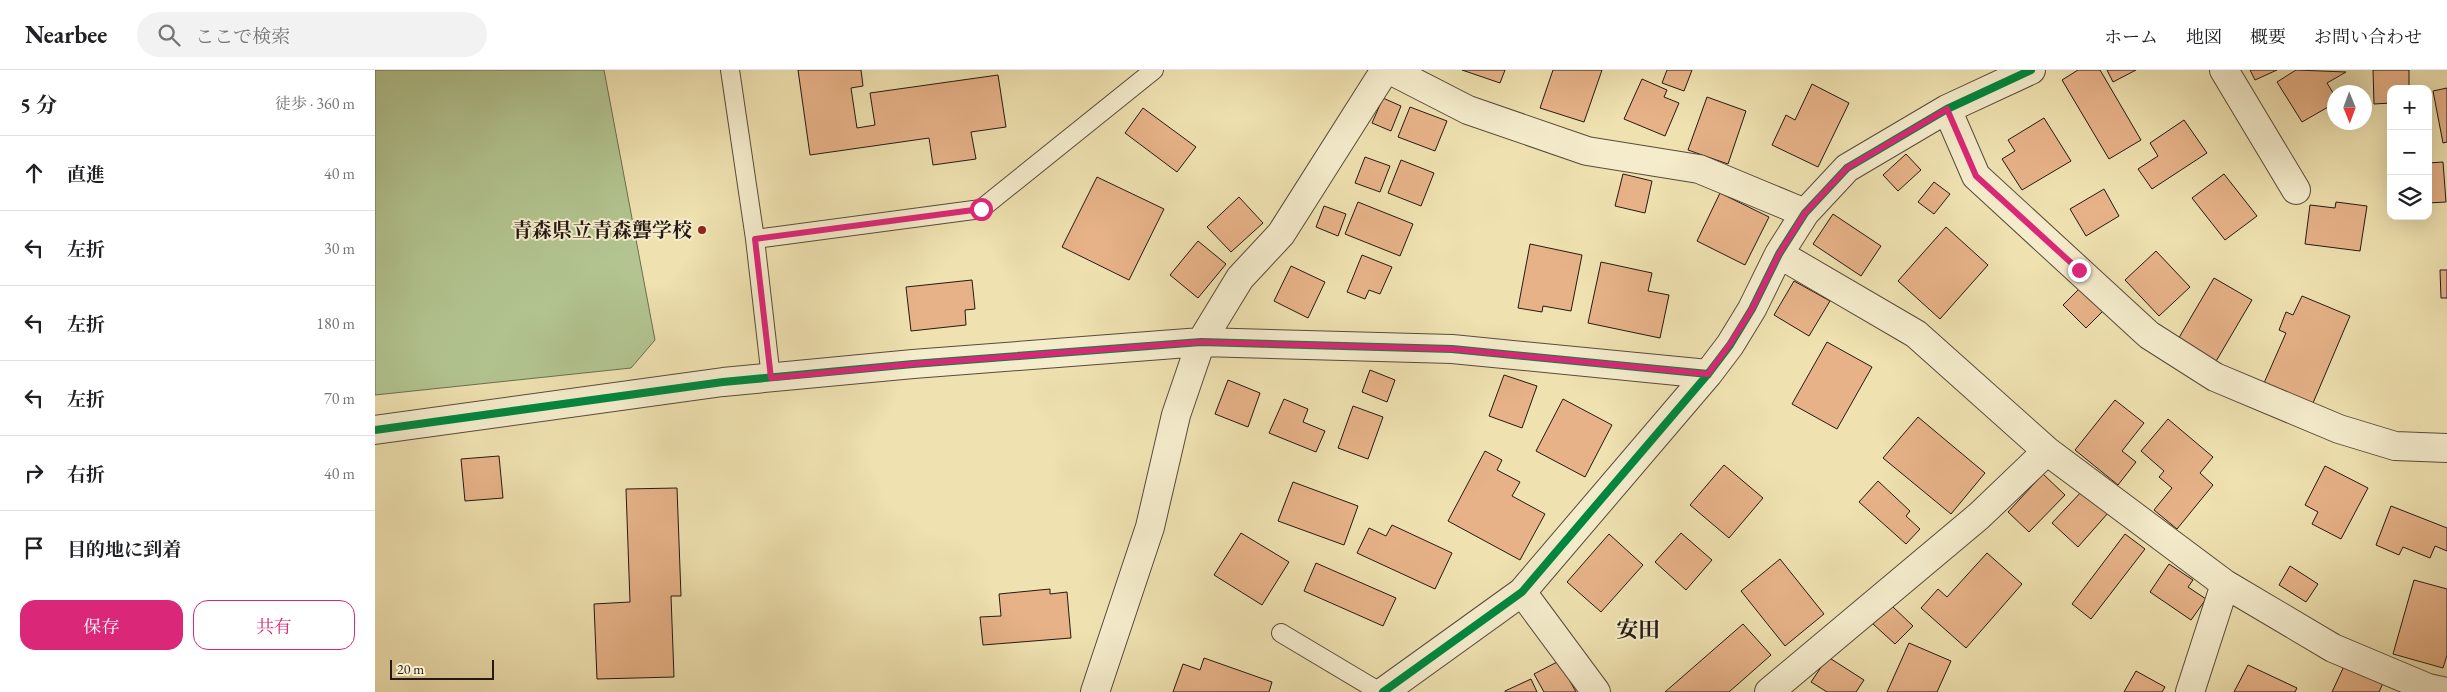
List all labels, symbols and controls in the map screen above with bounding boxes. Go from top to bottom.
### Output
search box [137,12,487,57]
text: Nearbee [25,19,107,50]
icon: search [155,21,183,49]
text: ここで検索 [195,24,290,49]
text: ホーム [2104,25,2158,48]
text: 地図 [2186,25,2222,48]
text: 概要 [2250,25,2286,48]
text: お問い合わせ [2314,25,2422,48]
north arrow [2327,85,2372,130]
map controls [2387,85,2432,220]
button: + [2387,85,2432,130]
text: 5 分 [20,91,57,118]
text: 徒歩 · 360 m [275,93,355,114]
button: − [2387,130,2432,175]
icon: ahead [20,159,48,187]
text: 直進 [67,162,105,187]
text: 40 m [324,163,355,184]
button: layers [2387,175,2432,220]
route start [970,198,993,221]
place label: 青森県立青森聾学校 [512,217,692,243]
marker: 青森県立青森聾学校 [696,224,708,236]
icon: left [20,234,48,262]
text: 左折 [67,237,105,262]
text: 30 m [324,238,355,259]
route end [2068,259,2091,282]
icon: left [20,309,48,337]
text: 左折 [67,312,105,337]
text: 180 m [316,313,355,334]
icon: left [20,384,48,412]
text: 左折 [67,387,105,412]
text: 70 m [324,388,355,409]
icon: right [20,459,48,487]
text: 右折 [67,462,105,487]
text: 40 m [324,463,355,484]
icon: arrive [20,534,48,562]
text: 目的地に到着 [67,537,181,562]
button: 保存 [20,600,183,650]
button: 共有 [193,600,355,650]
district label: 安田 [1616,615,1660,644]
scale bar [390,657,494,680]
text: 20 m [397,660,424,678]

